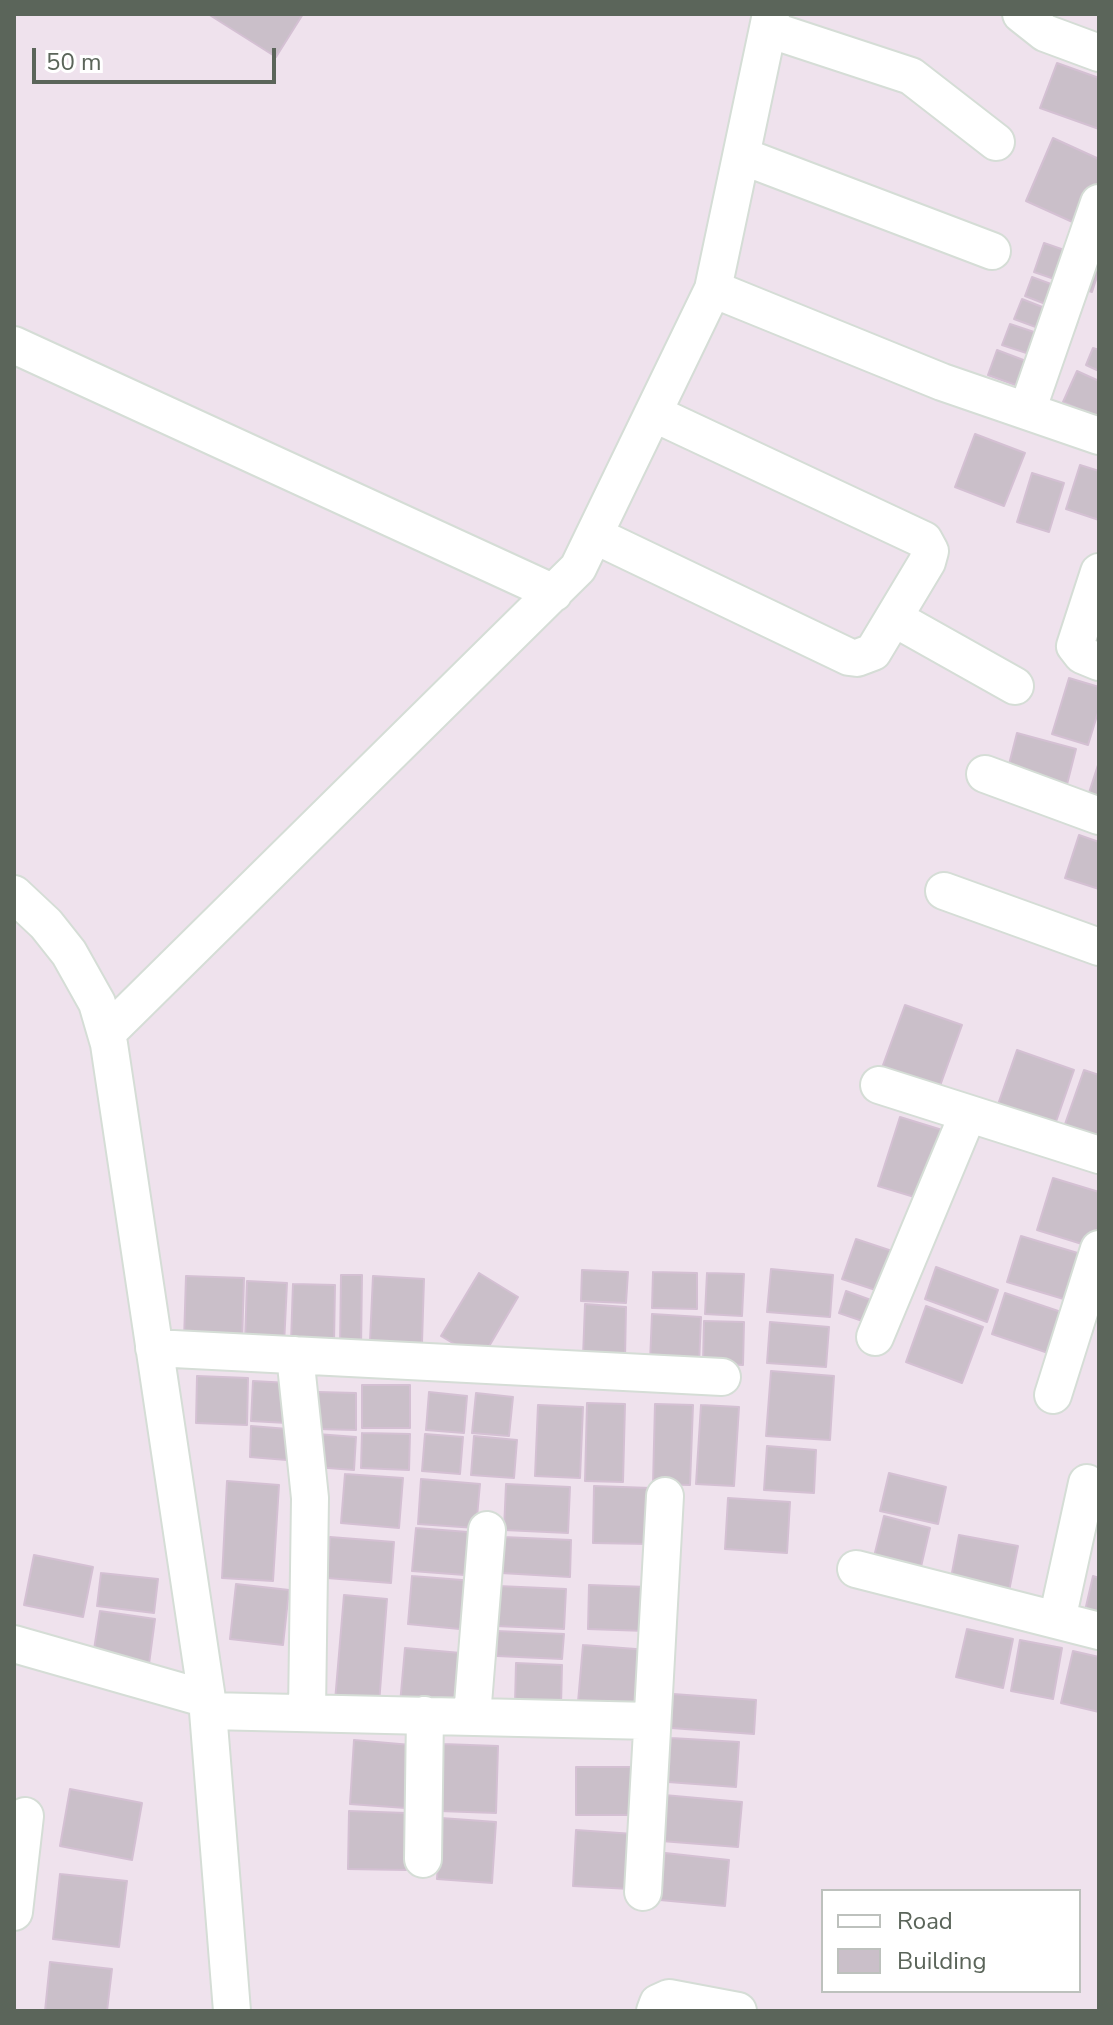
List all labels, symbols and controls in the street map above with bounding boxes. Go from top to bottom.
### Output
scale bar [36,32,280,82]
text: 50 m [46,46,102,78]
legend [821,1889,1081,1993]
text: Road [897,1905,953,1937]
text: Building [897,1945,987,1977]

